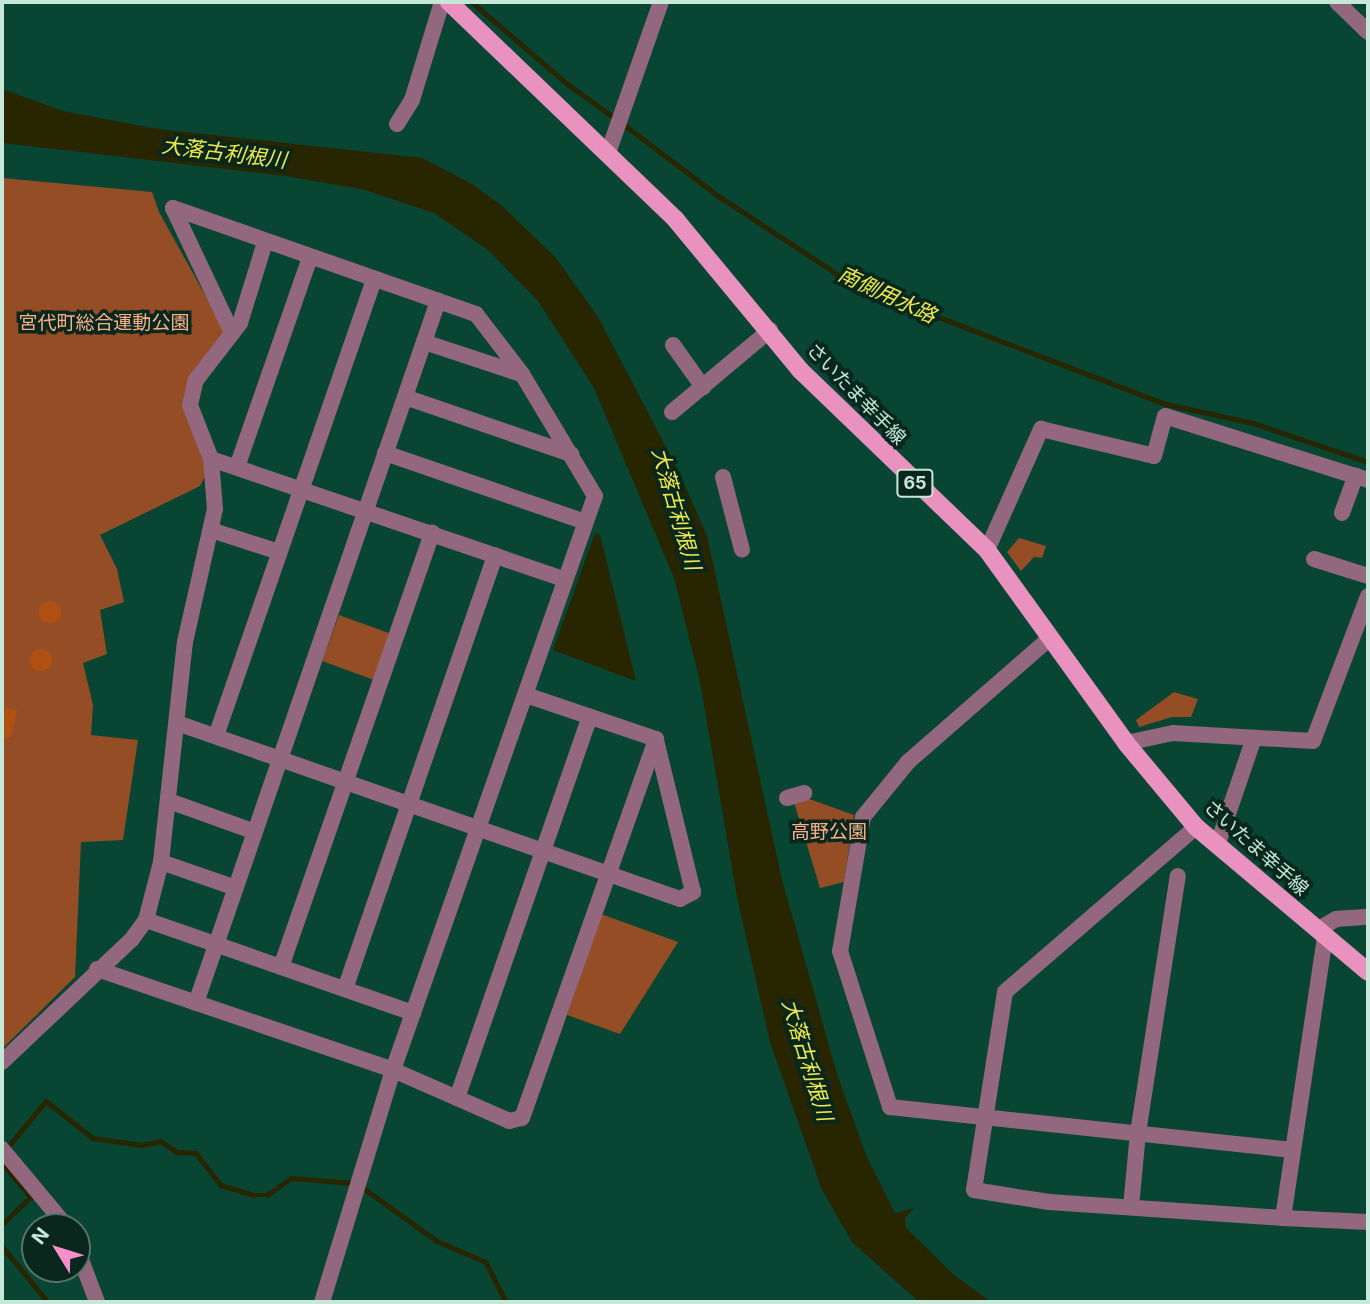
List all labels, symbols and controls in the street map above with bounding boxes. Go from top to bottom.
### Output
water label: 大落古利根川 [160,133,288,173]
water label: 南側用水路 [834,261,940,329]
park label: 宮代町総合運動公園 [19,312,189,334]
street label: さいたま幸手線 [802,338,910,450]
water label: 大落古利根川 [647,445,705,573]
road number: 65 [896,468,934,498]
street label: さいたま幸手線 [1199,795,1313,901]
park label: 高野公園 [791,821,867,843]
water label: 大落古利根川 [777,996,837,1124]
north arrow [21,1213,91,1283]
text: N [27,1223,54,1249]

